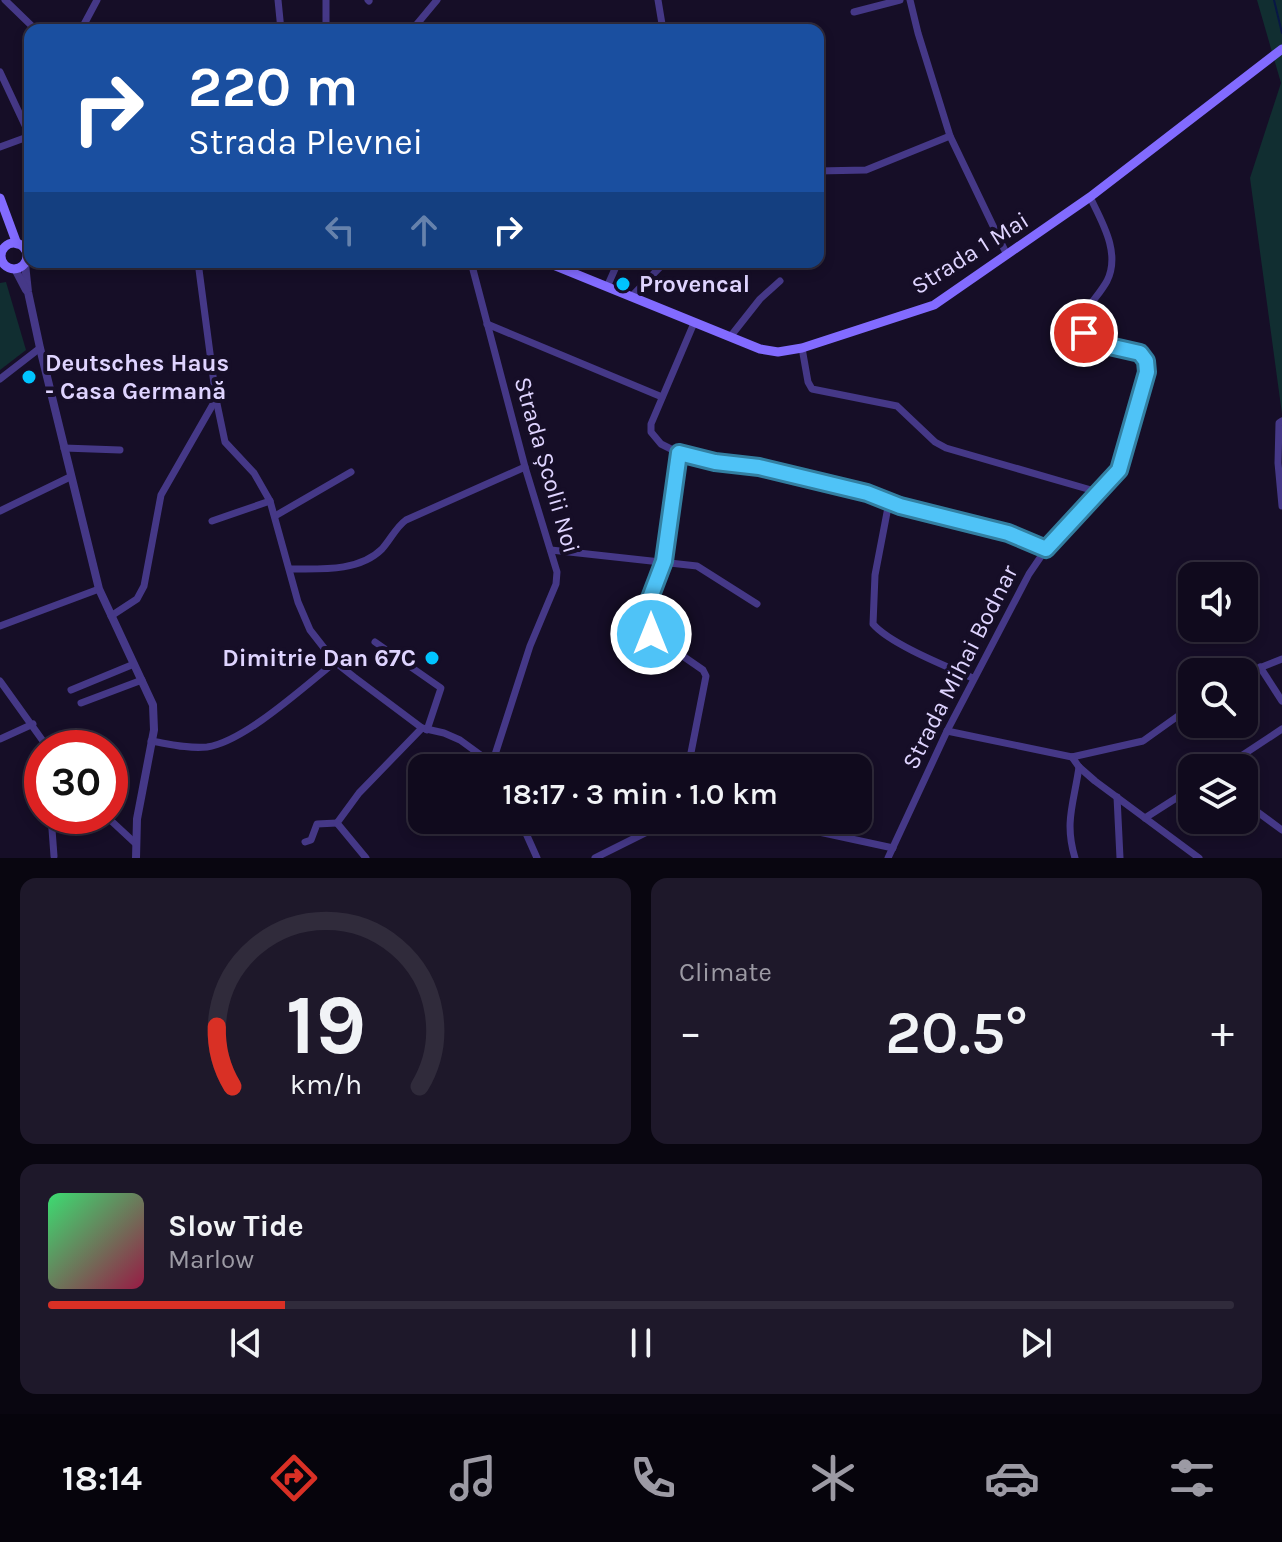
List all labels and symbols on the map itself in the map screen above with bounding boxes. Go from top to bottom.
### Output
street label: Strada 1 Mai [906,206,1034,300]
place label: Provencal [639,270,750,298]
marker: Provencal [614,275,632,293]
pin [1050,299,1118,367]
place label: Deutsches Haus - Casa Germană [45,349,229,405]
marker: Deutsches Haus - Casa Germană [20,368,38,386]
street label: Strada Școlii Noi [508,374,586,556]
street label: Strada Mihai Bodnar [896,560,1024,774]
position arrow [609,592,693,676]
place label: Dimitrie Dan 67C [222,644,416,672]
marker: Dimitrie Dan 67C [423,649,441,667]
speed limit sign: 30 [24,730,128,834]

